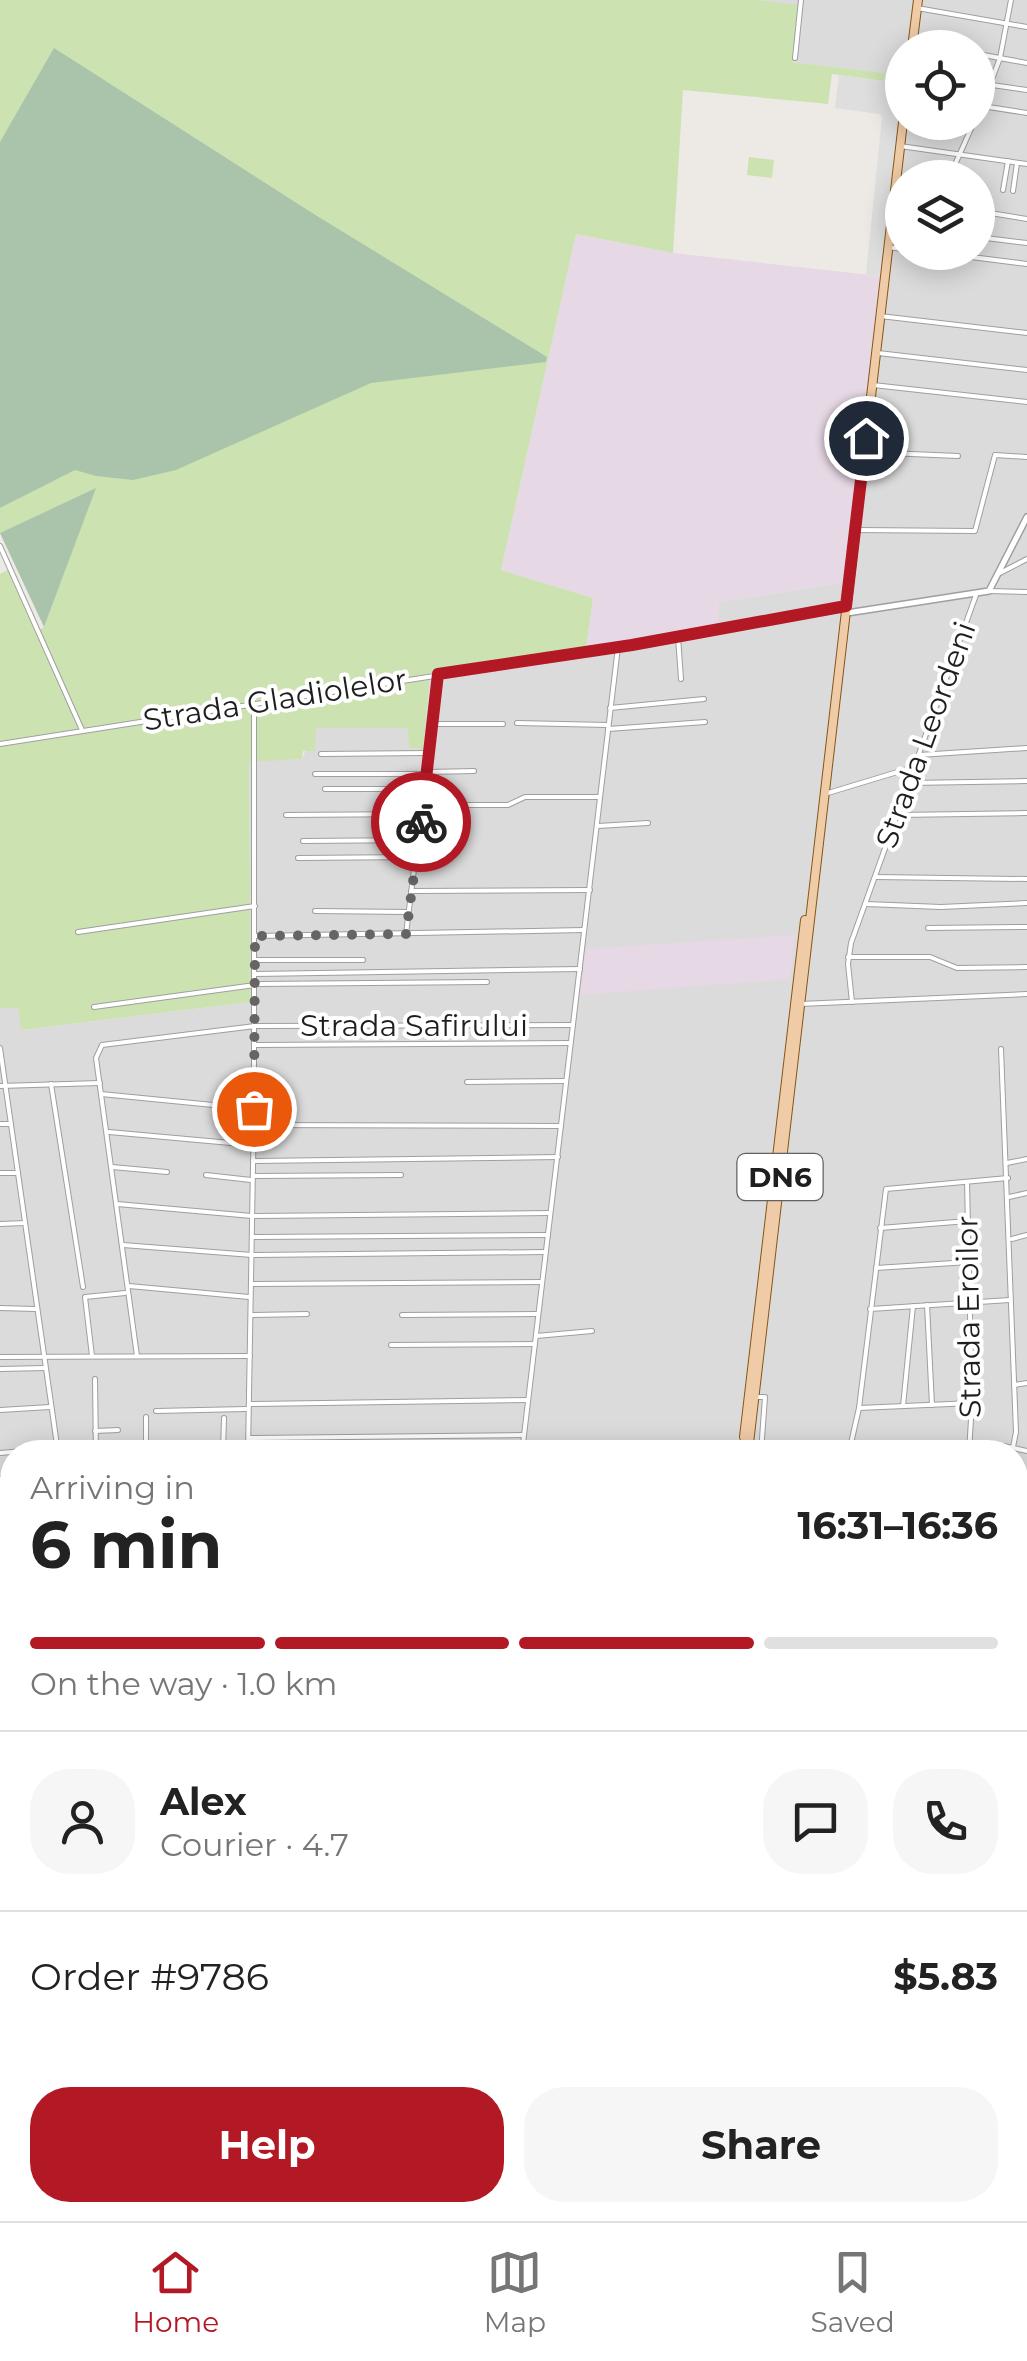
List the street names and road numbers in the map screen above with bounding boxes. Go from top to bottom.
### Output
street label: Strada Leordeni [867,617,984,853]
street label: Strada Gladiolelor [141,660,409,739]
street label: Strada Safirului [300,1007,528,1044]
road number: DN6 [738,1154,822,1200]
street label: Strada Eroilor [948,1215,989,1419]

